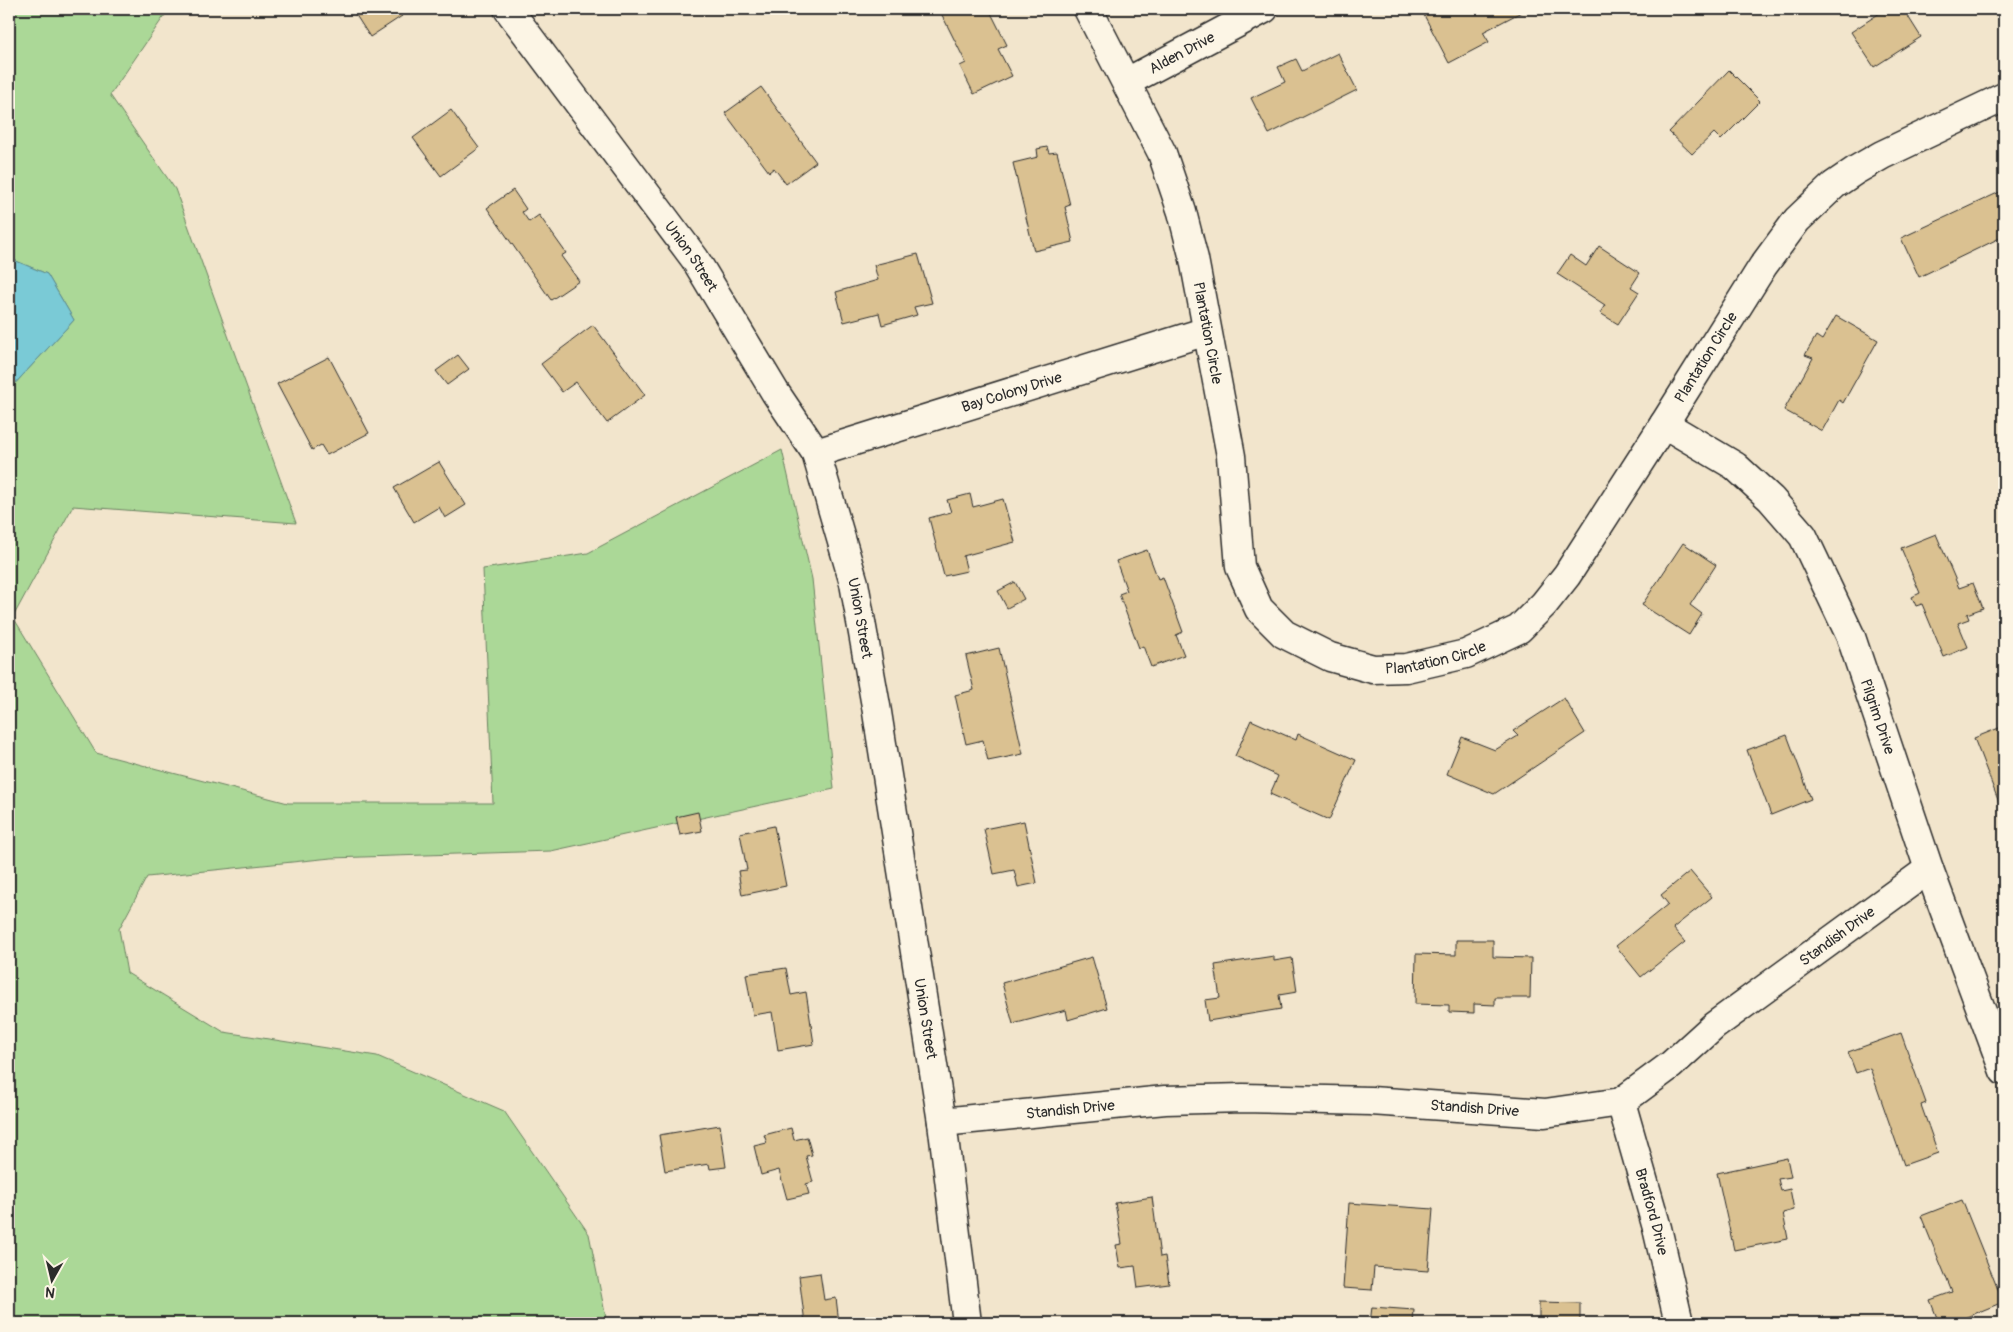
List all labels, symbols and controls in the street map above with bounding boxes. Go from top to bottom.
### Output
street label: Alden Drive [1146,27,1218,78]
street label: Union Street [660,217,722,296]
street label: Plantation Circle [1189,280,1227,386]
street label: Plantation Circle [1670,308,1742,406]
street label: Bay Colony Drive [959,367,1065,416]
street label: Union Street [843,575,877,661]
street label: Plantation Circle [1385,636,1490,678]
street label: Pilgrim Drive [1856,676,1899,757]
street label: Standish Drive [1796,902,1879,970]
street label: Union Street [910,977,942,1061]
street label: Standish Drive [1025,1095,1116,1123]
street label: Standish Drive [1430,1096,1520,1121]
street label: Bradford Drive [1631,1166,1673,1258]
north arrow [28,1254,78,1304]
text: N [44,1283,56,1301]

